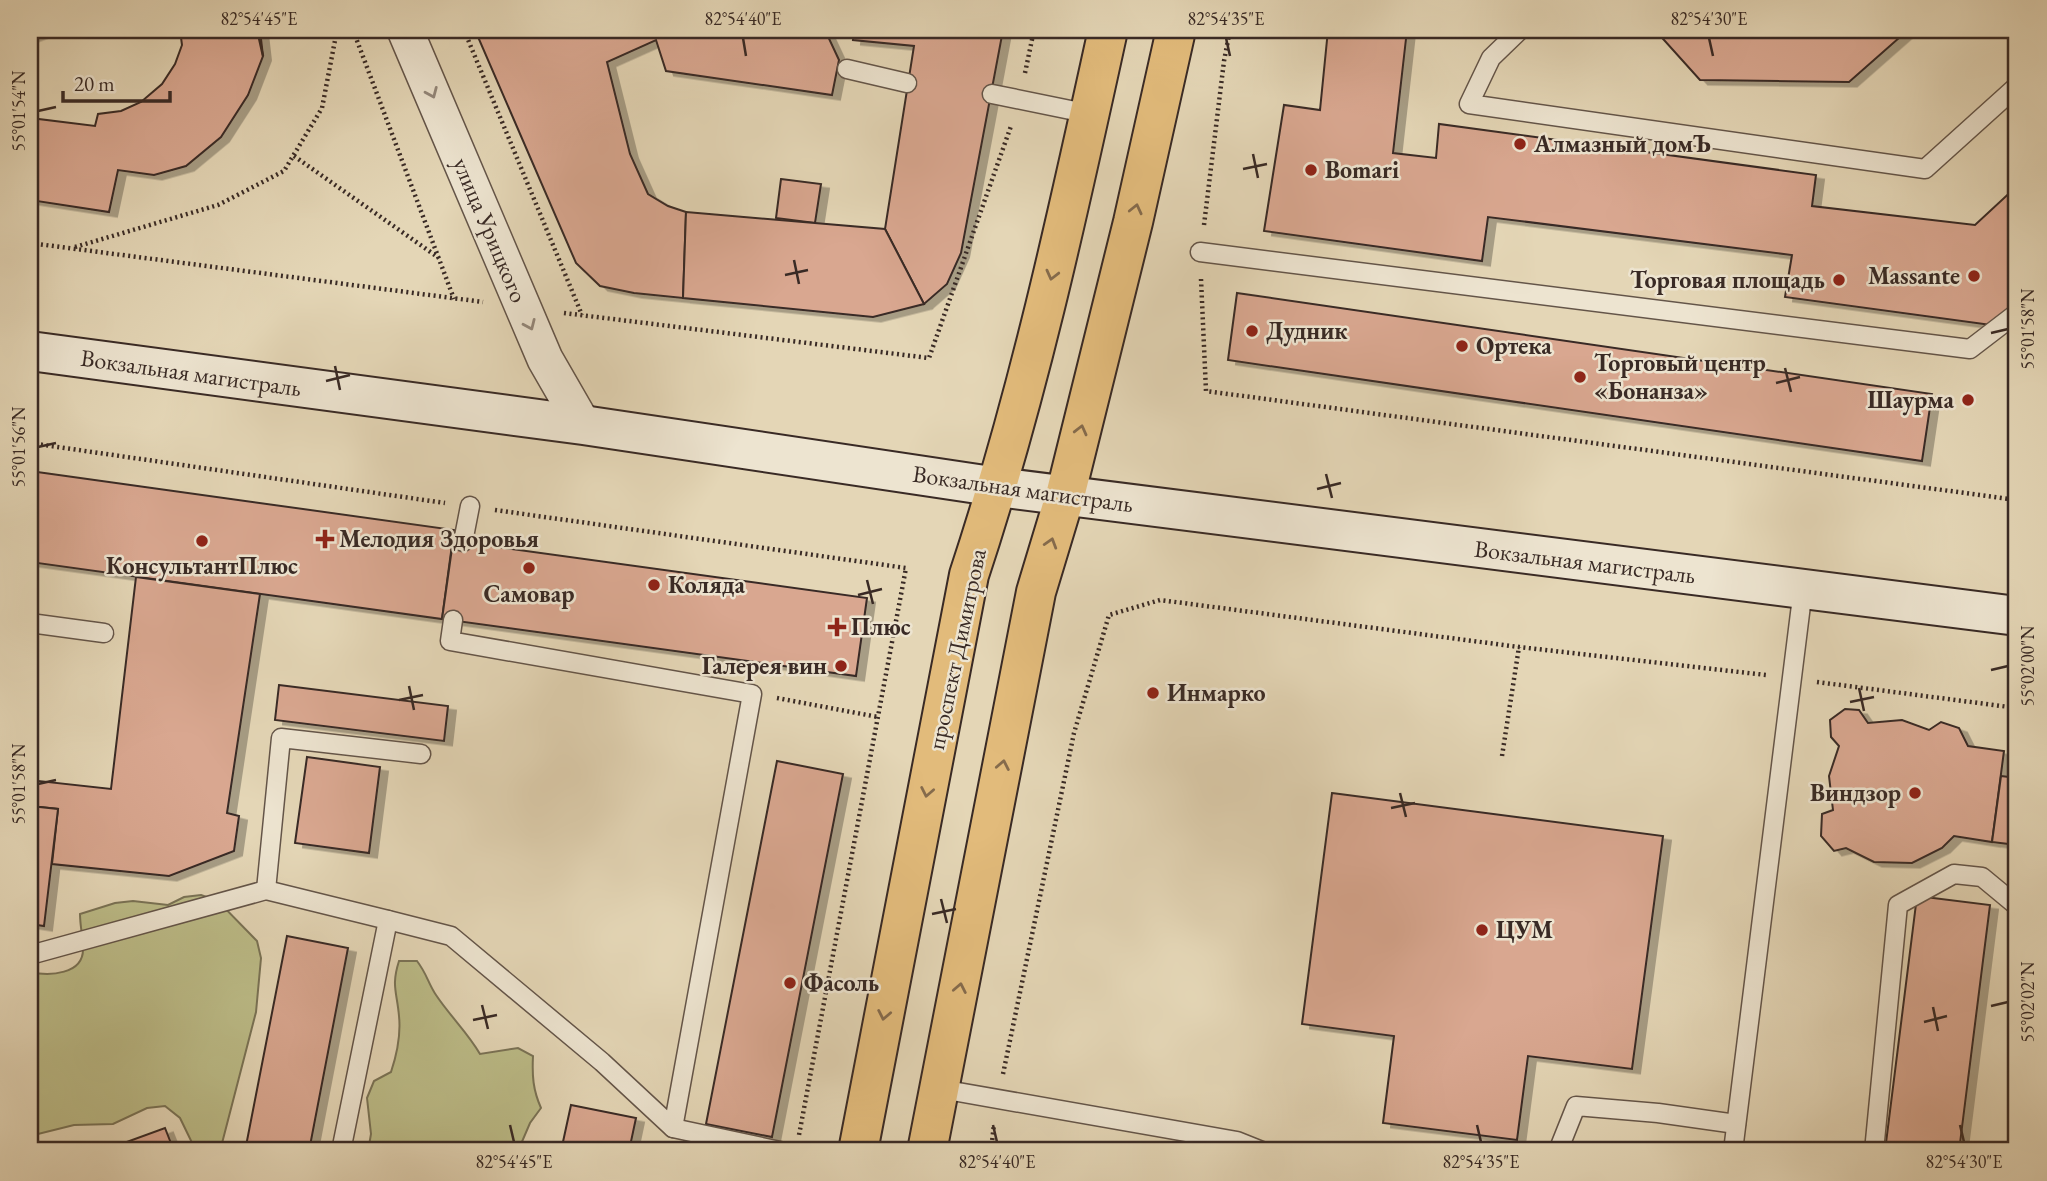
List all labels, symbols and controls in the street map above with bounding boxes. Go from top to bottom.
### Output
text: 82°54'45"E [221,7,297,30]
text: 82°54'40"E [705,7,781,30]
text: 82°54'35"E [1188,7,1264,30]
text: 82°54'30"E [1671,7,1747,30]
scale bar [63,60,170,104]
text: 55°01'54"N [7,70,30,151]
text: 20 m [74,70,115,97]
one-way arrow [424,85,438,98]
place label: Алмазный домЪ [1533,128,1711,159]
marker: Алмазный домЪ [1512,136,1528,152]
street label: улица Урицкого [446,153,535,307]
place label: Bomari [1325,154,1399,185]
marker: Bomari [1303,162,1319,178]
one-way arrow [1128,203,1142,215]
place label: Massante [1868,260,1960,291]
place label: Торговая площадь [1630,264,1825,295]
marker: Massante [1966,268,1982,284]
one-way arrow [1046,269,1060,281]
marker: Торговая площадь [1831,272,1847,288]
text: 55°01'58"N [2016,288,2039,369]
place label: Дудник [1266,315,1348,347]
one-way arrow [522,318,536,330]
marker: Дудник [1244,323,1260,339]
place label: Ортека [1476,330,1552,361]
marker: Ортека [1454,338,1470,354]
street label: Вокзальная магистраль [79,342,303,403]
place label: Торговый центр «Бонанза» [1594,347,1766,406]
marker: Торговый центр «Бонанза» [1572,369,1588,385]
place label: Шаурма [1868,384,1954,416]
marker: Шаурма [1960,392,1976,408]
text: 55°01'56"N [7,406,30,487]
one-way arrow [1073,424,1087,436]
street label: Вокзальная магистраль [911,458,1135,519]
place label: Мелодия Здоровья [339,523,539,554]
marker: Мелодия Здоровья [317,531,333,547]
marker: КонсультантПлюс [194,533,210,549]
street label: Вокзальная магистраль [1473,533,1697,590]
one-way arrow [1042,537,1057,549]
street label: проспект Димитрова [920,545,993,752]
place label: КонсультантПлюс [106,550,298,582]
marker: Самовар [521,560,537,576]
place label: Коляда [668,569,746,600]
marker: Коляда [646,577,662,593]
place label: Самовар [484,578,574,609]
place label: Плюс [851,611,911,642]
marker: Плюс [829,619,845,635]
text: 55°02'00"N [2016,625,2039,706]
place label: Галерея вин [702,650,827,681]
marker: Галерея вин [833,658,849,674]
place label: Инмарко [1167,677,1266,708]
marker: Инмарко [1145,685,1161,701]
text: 55°01'58"N [7,743,30,824]
one-way arrow [994,759,1009,771]
place label: Виндзор [1810,777,1901,808]
marker: Виндзор [1907,785,1923,801]
one-way arrow [921,786,936,798]
place label: ЦУМ [1496,914,1553,945]
marker: ЦУМ [1474,922,1490,938]
text: 55°02'02"N [2016,961,2039,1042]
place label: Фасоль [804,967,879,998]
marker: Фасоль [782,975,798,991]
one-way arrow [952,982,967,994]
one-way arrow [878,1009,893,1021]
text: 82°54'45"E [476,1150,552,1173]
text: 82°54'40"E [959,1150,1035,1173]
text: 82°54'35"E [1443,1150,1519,1173]
text: 82°54'30"E [1926,1150,2002,1173]

